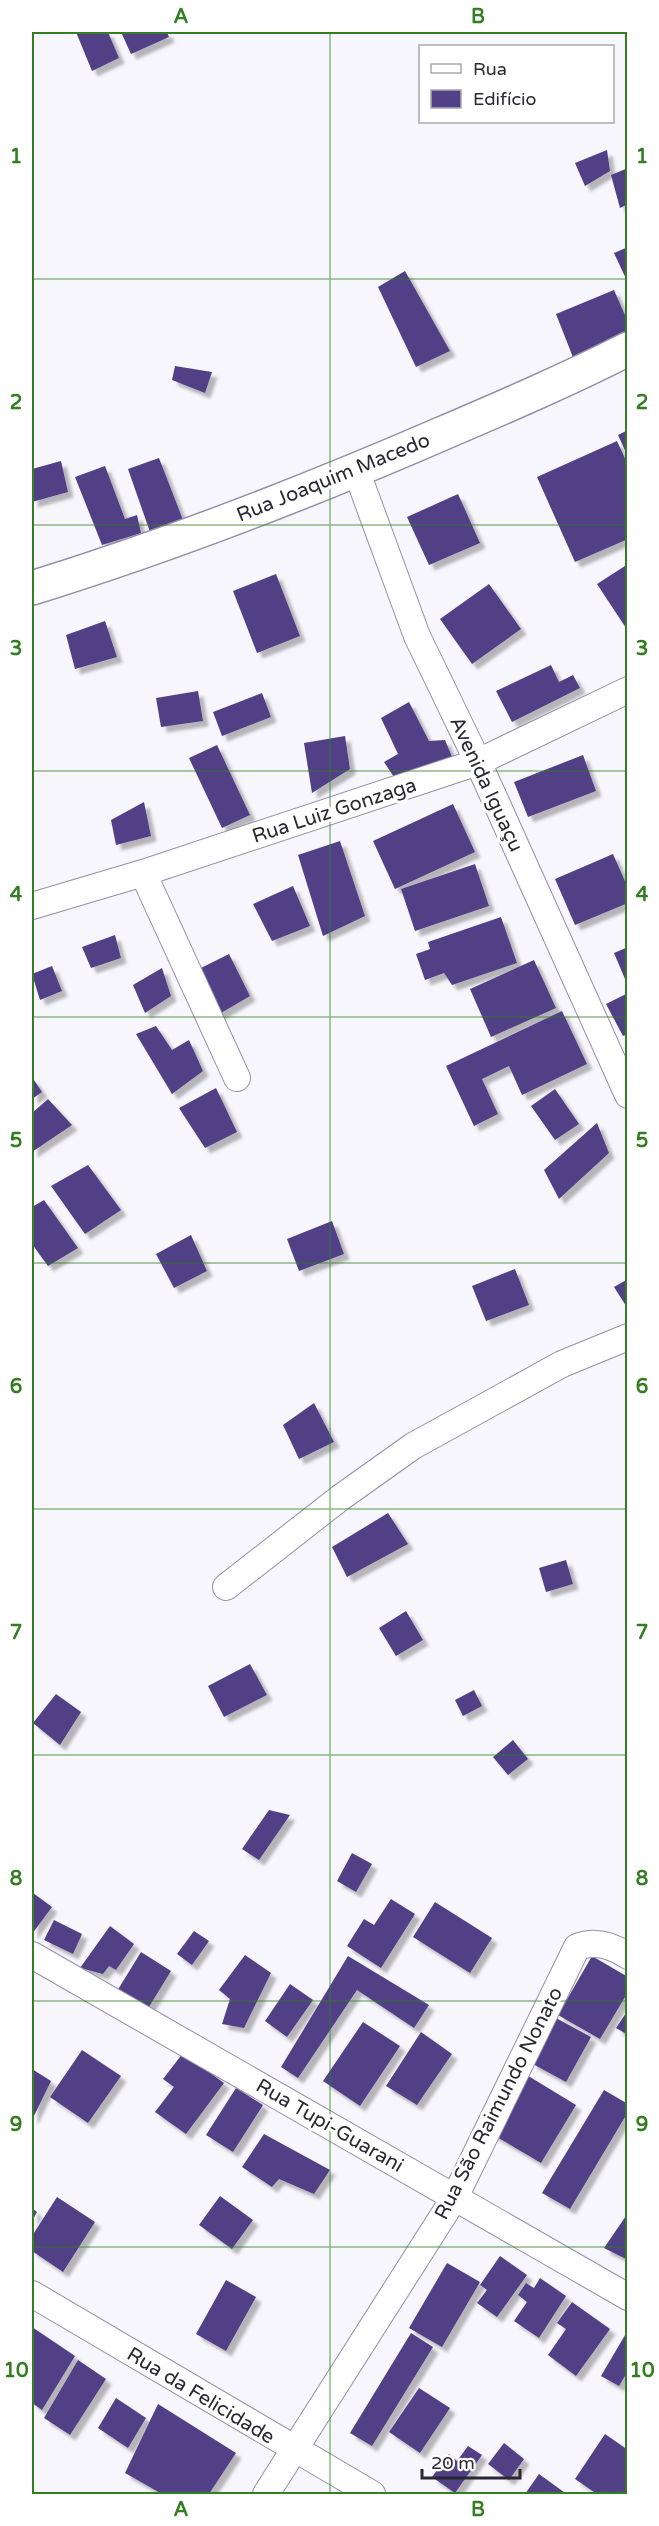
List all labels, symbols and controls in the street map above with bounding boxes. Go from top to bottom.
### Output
text: A [174,5,189,29]
text: B [471,5,485,29]
legend [419,45,614,123]
text: Rua [473,58,507,80]
text: Edifício [473,88,537,110]
text: 1 [10,145,22,169]
text: 1 [636,145,648,169]
text: 2 [10,391,22,415]
text: 2 [636,391,648,415]
street label: Rua Joaquim Macedo [233,428,433,528]
text: 3 [10,637,22,661]
text: 3 [636,637,648,661]
street label: Avenida Iguaçu [444,713,528,856]
street label: Rua Luiz Gonzaga [249,773,419,849]
text: 4 [10,883,23,907]
text: 4 [636,883,649,907]
text: 5 [10,1129,22,1153]
text: 5 [636,1129,648,1153]
text: 6 [10,1375,22,1399]
text: 6 [636,1375,648,1399]
text: 7 [10,1621,22,1645]
text: 7 [636,1621,648,1645]
text: 8 [10,1867,22,1891]
text: 8 [636,1867,648,1891]
street label: Rua São Raimundo Nonato [430,1983,568,2224]
street label: Rua Tupi-Guarani [251,2074,408,2178]
text: 9 [10,2113,22,2137]
text: 9 [636,2113,648,2137]
street label: Rua da Felicidade [122,2342,279,2449]
text: 10 [3,2359,29,2383]
text: 10 [629,2359,655,2383]
scale bar [422,2442,520,2480]
text: 20 m [431,2452,475,2474]
text: A [174,2498,189,2522]
text: B [471,2498,485,2522]

